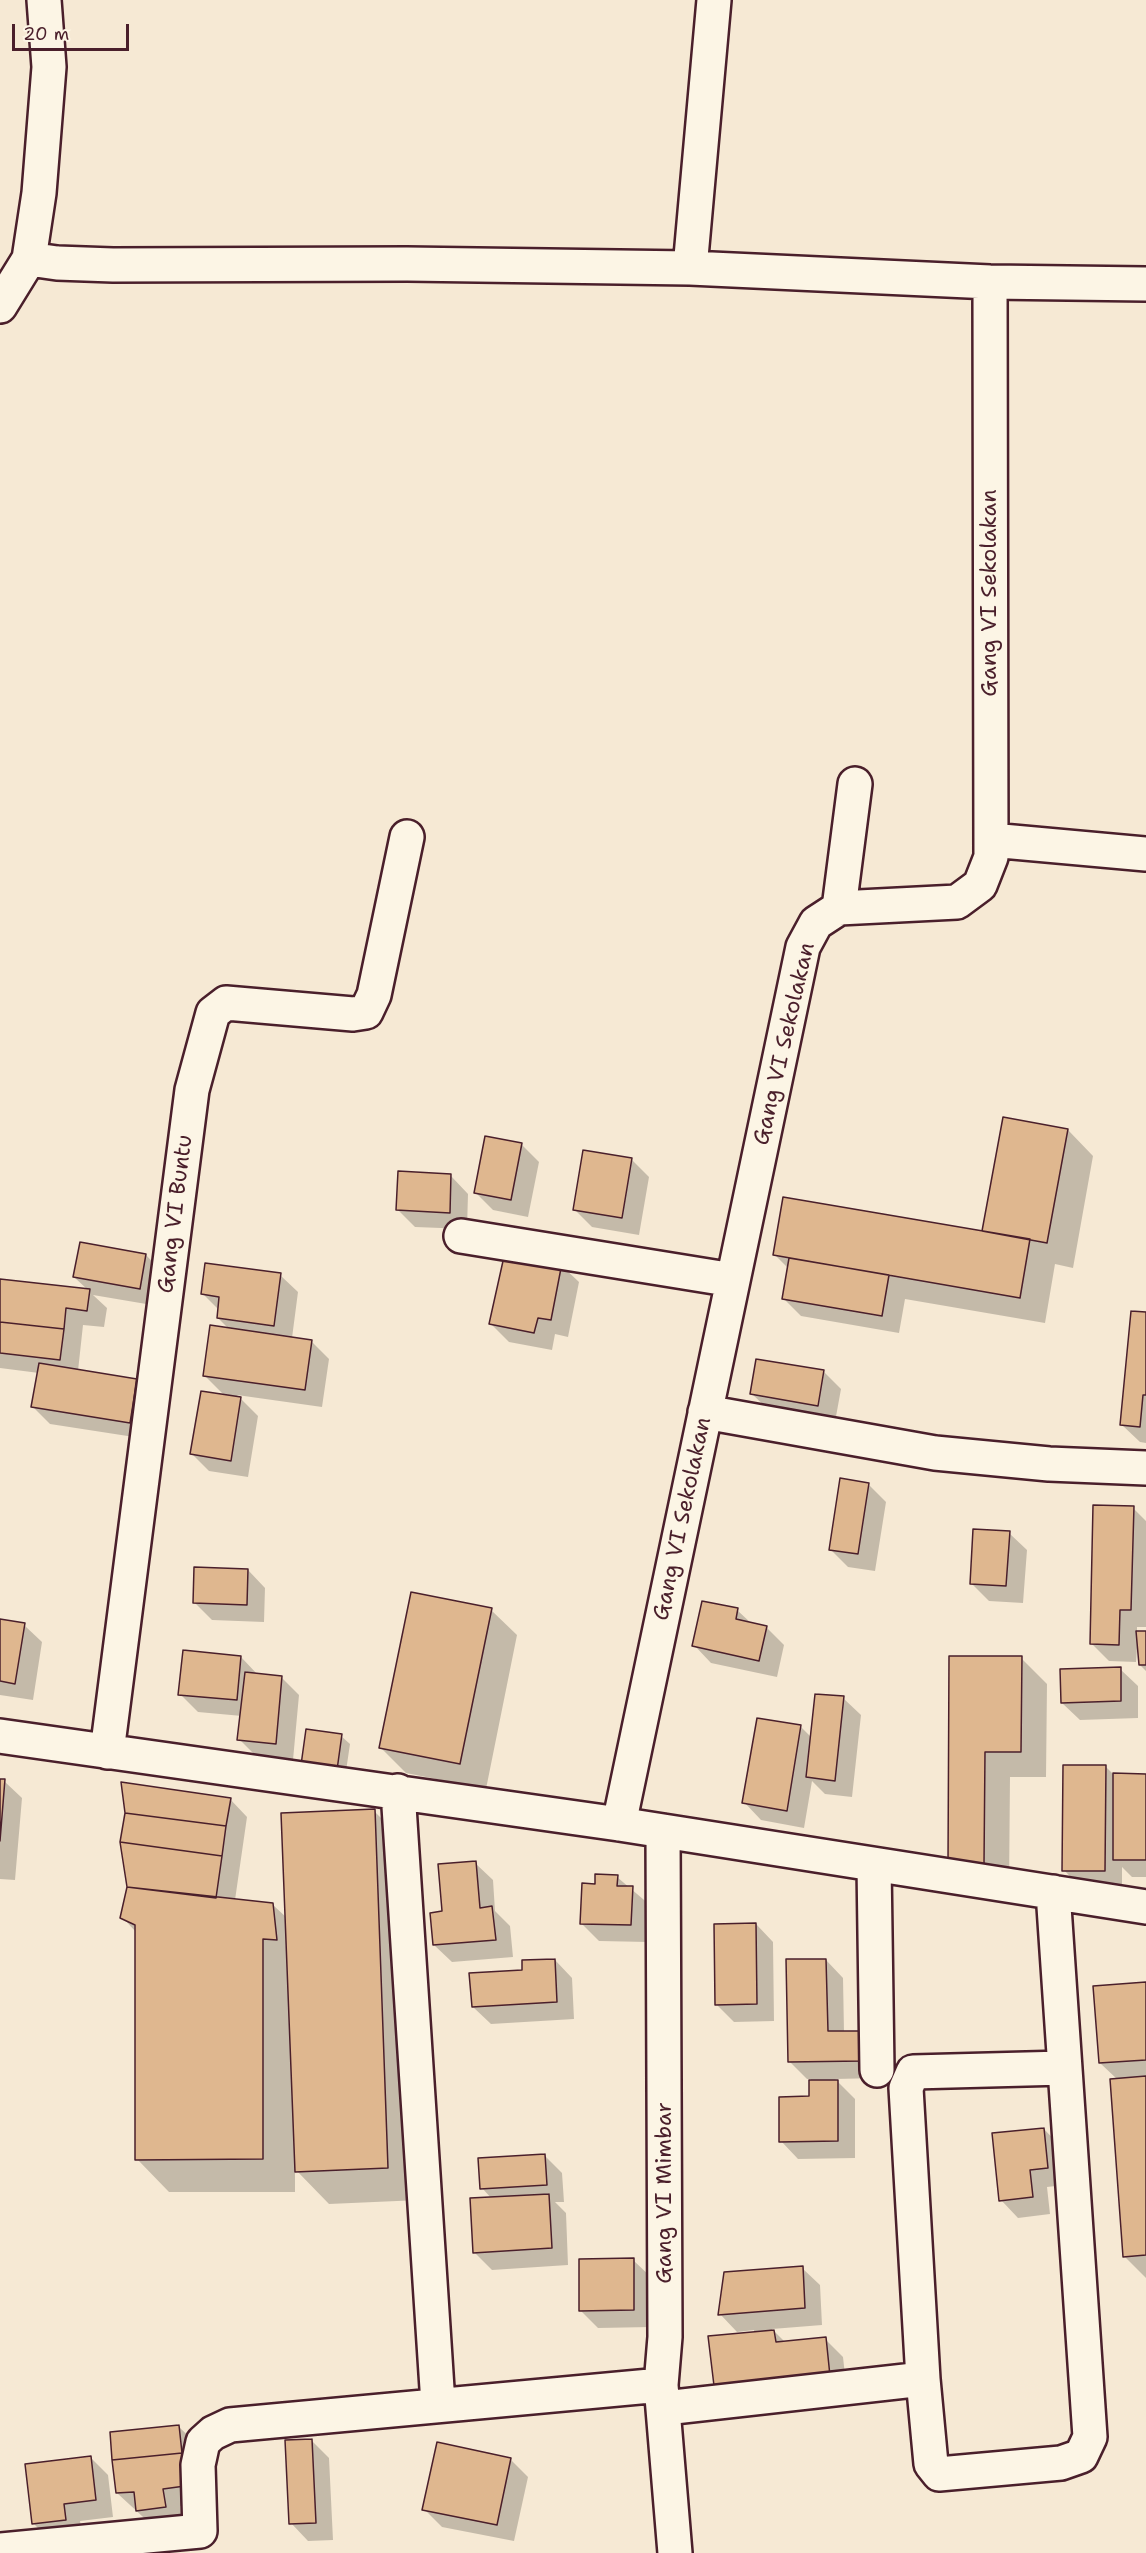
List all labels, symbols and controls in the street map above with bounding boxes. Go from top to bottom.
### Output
scale bar [15,12,132,50]
text: 20 m [23,22,69,46]
street label: Gang VI Sekolakan [977,489,1003,697]
street label: Gang VI Sekolakan [749,940,821,1148]
street label: Gang VI Buntu [153,1133,199,1295]
street label: Gang VI Sekolakan [649,1415,717,1623]
street label: Gang VI Mimbar [652,2102,678,2284]

